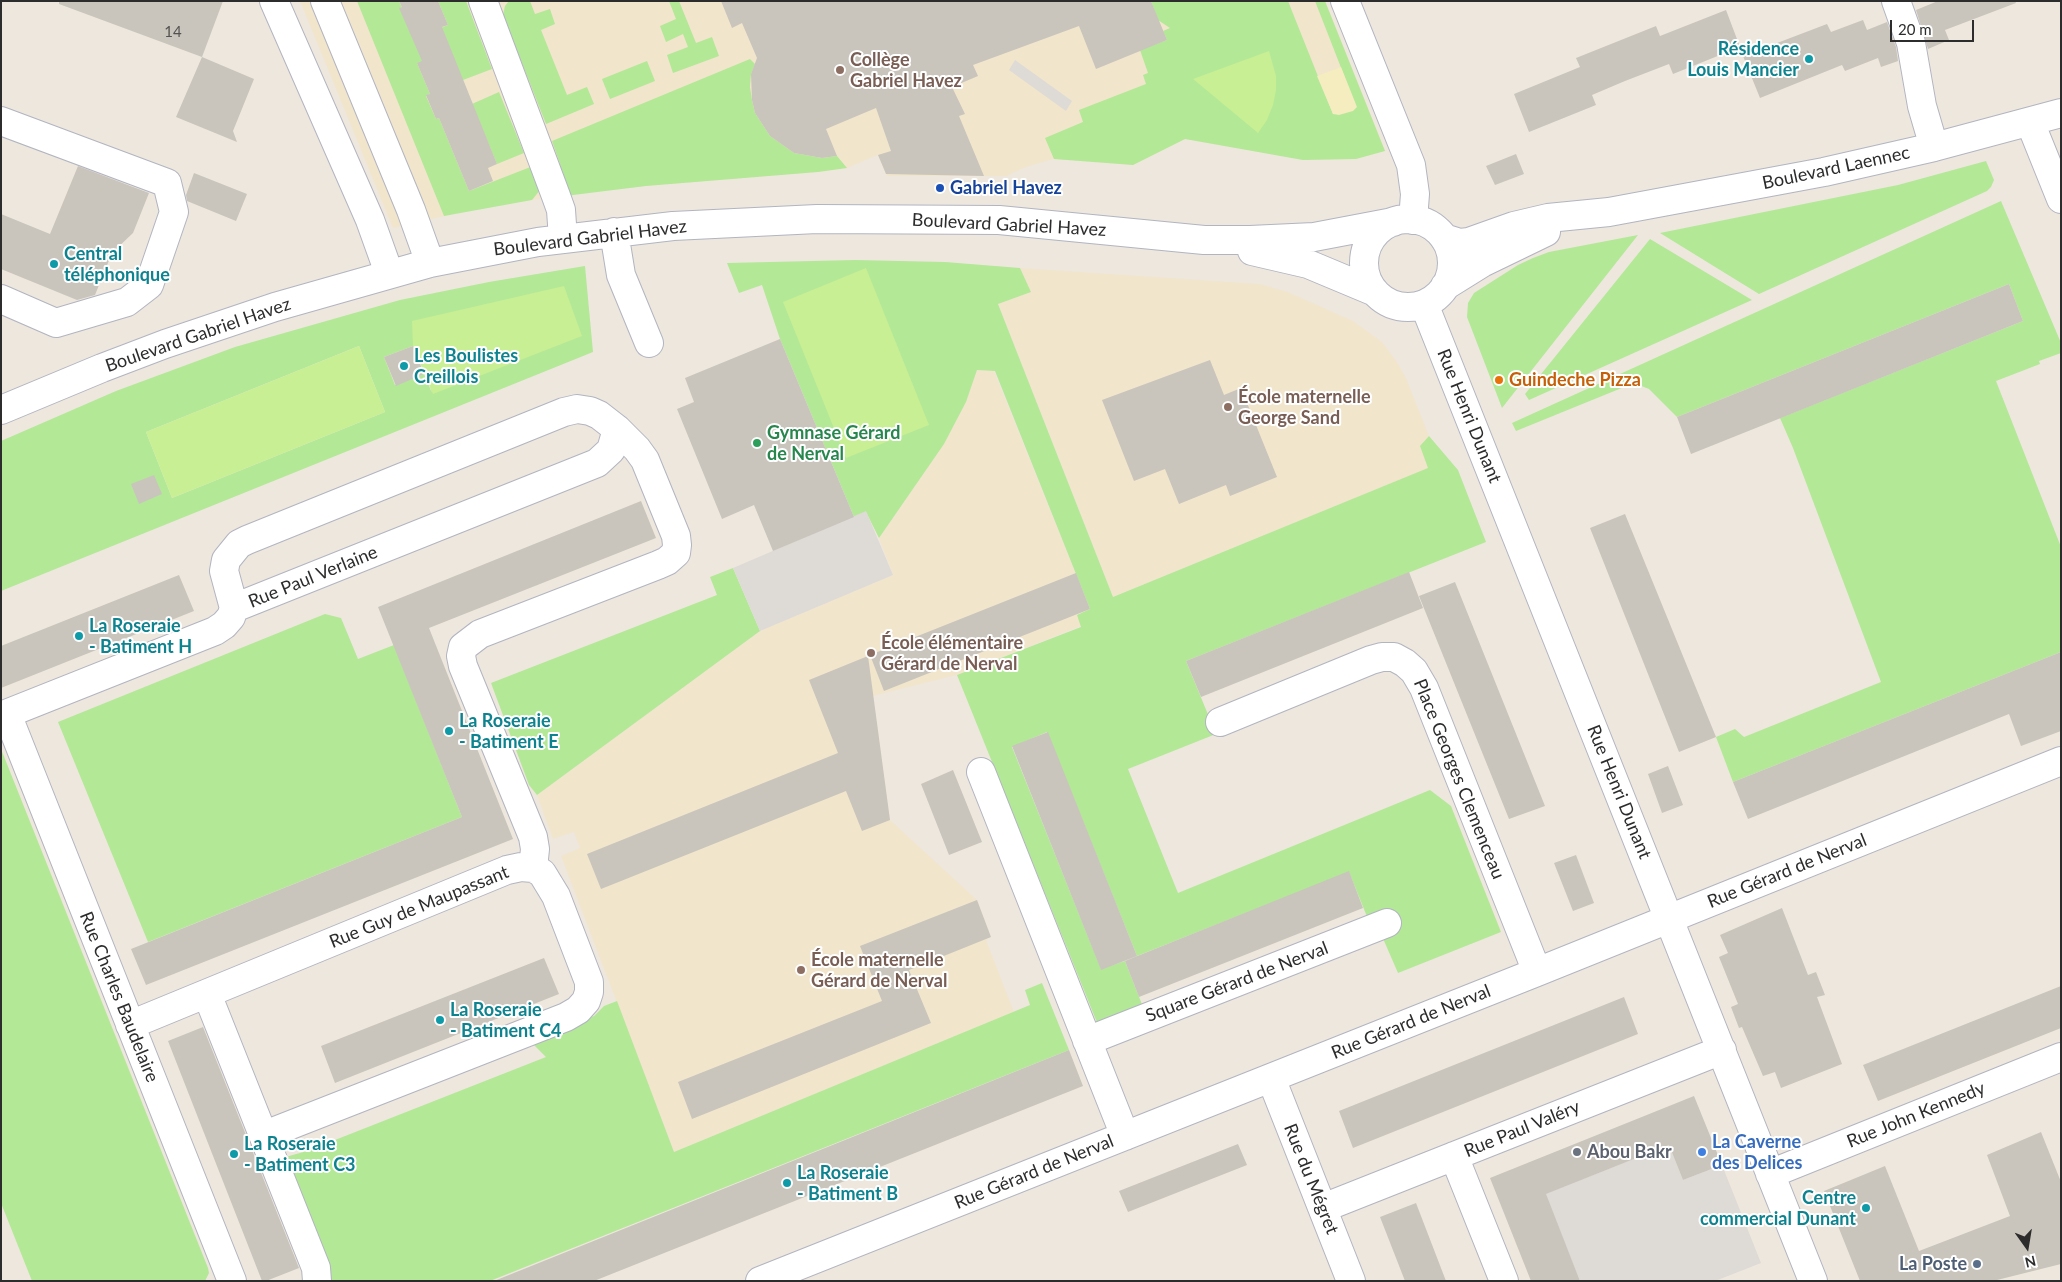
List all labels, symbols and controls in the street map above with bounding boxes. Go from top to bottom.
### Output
scale bar [1892,10,1976,42]
text: 20 m [1898,20,1932,38]
house number: 14 [164,23,182,41]
place label: Résidence Louis Mancier [1687,38,1799,80]
place label: Collège Gabriel Havez [850,49,962,92]
marker: Résidence Louis Mancier [1803,53,1815,65]
marker: Collège Gabriel Havez [834,64,846,76]
street label: Boulevard Laennec [1760,142,1912,194]
place label: Gabriel Havez [950,177,1062,199]
marker: Gabriel Havez [934,182,946,194]
street label: Boulevard Gabriel Havez [911,209,1107,241]
street label: Boulevard Gabriel Havez [492,215,688,261]
place label: Central téléphonique [64,243,170,286]
marker: Central téléphonique [48,258,60,270]
street label: Boulevard Gabriel Havez [103,293,293,377]
place label: Les Boulistes Creillois [414,345,518,388]
street label: Rue Henri Dunant [1432,346,1506,486]
marker: Les Boulistes Creillois [398,360,410,372]
place label: Guindeche Pizza [1509,369,1641,391]
marker: Guindeche Pizza [1493,374,1505,386]
place label: École maternelle George Sand [1238,386,1371,428]
marker: École maternelle George Sand [1222,401,1234,413]
place label: Gymnase Gérard de Nerval [767,422,900,464]
marker: Gymnase Gérard de Nerval [751,437,763,449]
street label: Rue Paul Verlaine [245,541,381,613]
place label: La Roseraie - Batiment H [89,615,192,658]
marker: La Roseraie - Batiment H [73,630,85,642]
place label: École élémentaire Gérard de Nerval [881,632,1023,674]
marker: École élémentaire Gérard de Nerval [865,647,877,659]
street label: Place Georges Clemenceau [1409,676,1509,882]
place label: La Roseraie - Batiment E [459,710,559,752]
street label: Rue Henri Dunant [1582,722,1656,862]
marker: La Roseraie - Batiment E [443,725,455,737]
street label: Rue Gérard de Nerval [1704,829,1870,913]
street label: Rue Guy de Maupassant [326,861,512,953]
street label: Rue Charles Baudelaire [75,909,163,1085]
street label: Square Gérard de Nerval [1143,937,1331,1027]
place label: École maternelle Gérard de Nerval [811,949,947,992]
marker: École maternelle Gérard de Nerval [795,964,807,976]
street label: Rue Gérard de Nerval [1328,980,1494,1064]
place label: La Roseraie - Batiment C4 [450,999,562,1042]
marker: La Roseraie - Batiment C4 [434,1014,446,1026]
street label: Rue John Kennedy [1844,1077,1988,1153]
street label: Rue Paul Valéry [1461,1096,1583,1162]
street label: Rue du Mégret [1279,1121,1343,1237]
street label: Rue Gérard de Nerval [951,1130,1117,1214]
place label: La Caverne des Delices [1712,1131,1802,1174]
place label: La Roseraie - Batiment C3 [244,1133,356,1176]
place label: Abou Bakr [1587,1141,1672,1163]
marker: Abou Bakr [1571,1146,1583,1158]
marker: La Caverne des Delices [1696,1146,1708,1158]
marker: La Roseraie - Batiment C3 [228,1148,240,1160]
place label: La Roseraie - Batiment B [797,1162,898,1204]
marker: La Roseraie - Batiment B [781,1177,793,1189]
place label: Centre commercial Dunant [1700,1187,1856,1230]
marker: Centre commercial Dunant [1860,1202,1872,1214]
north arrow [2002,1222,2052,1272]
place label: La Poste [1899,1253,1967,1275]
text: N [2023,1253,2038,1272]
marker: La Poste [1971,1258,1983,1270]

